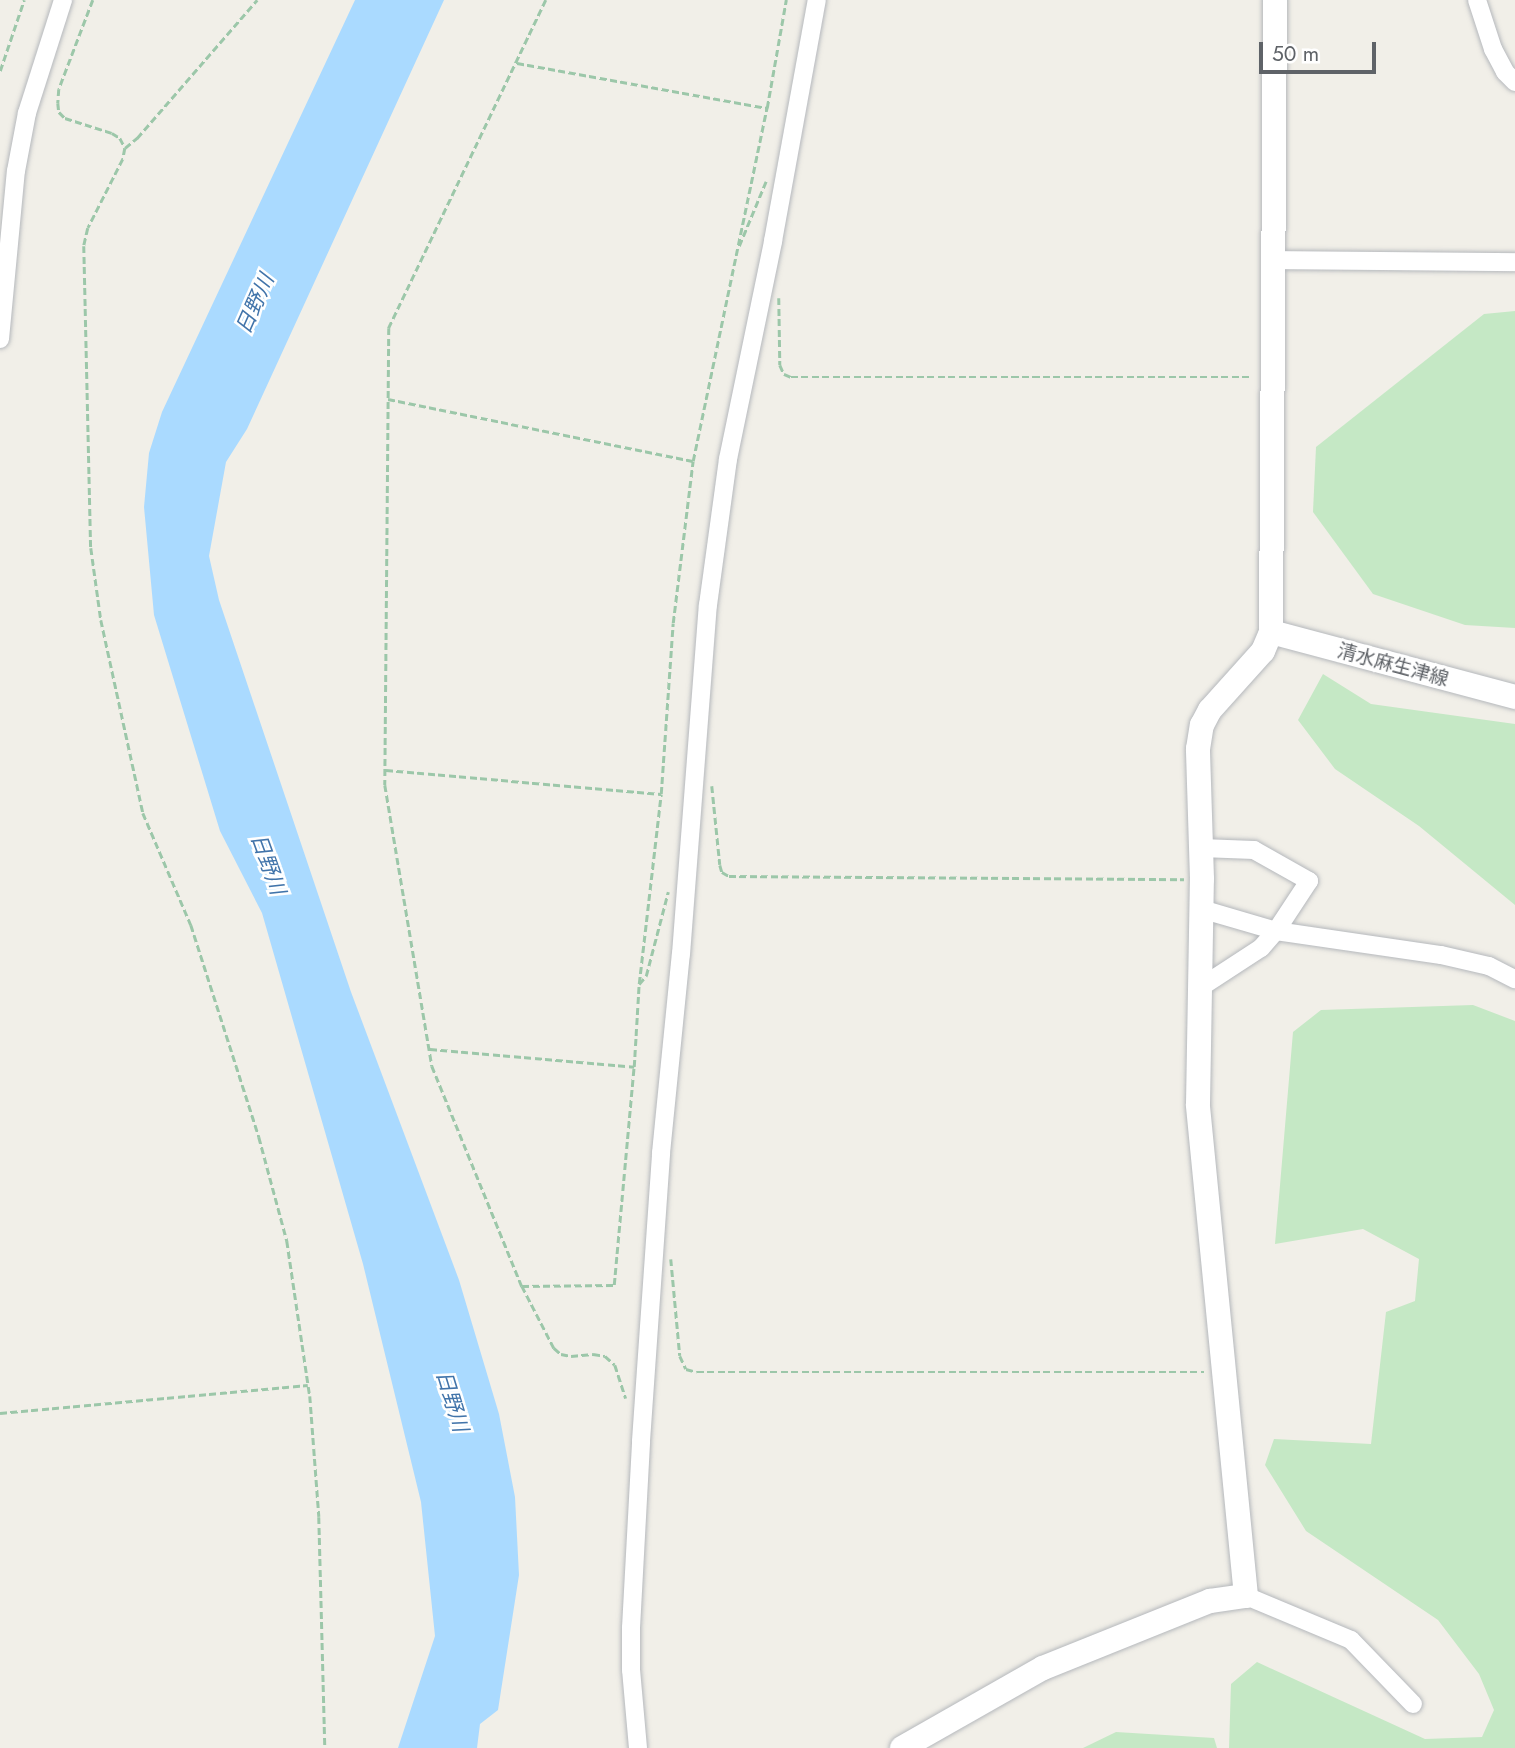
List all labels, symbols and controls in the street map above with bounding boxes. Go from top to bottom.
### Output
scale bar [1263,28,1380,72]
text: 50 m [1272,39,1319,69]
water label: 日野川 [231,270,279,338]
street label: 清水麻生津線 [1335,639,1451,691]
water label: 日野川 [245,830,291,898]
water label: 日野川 [431,1367,473,1435]

